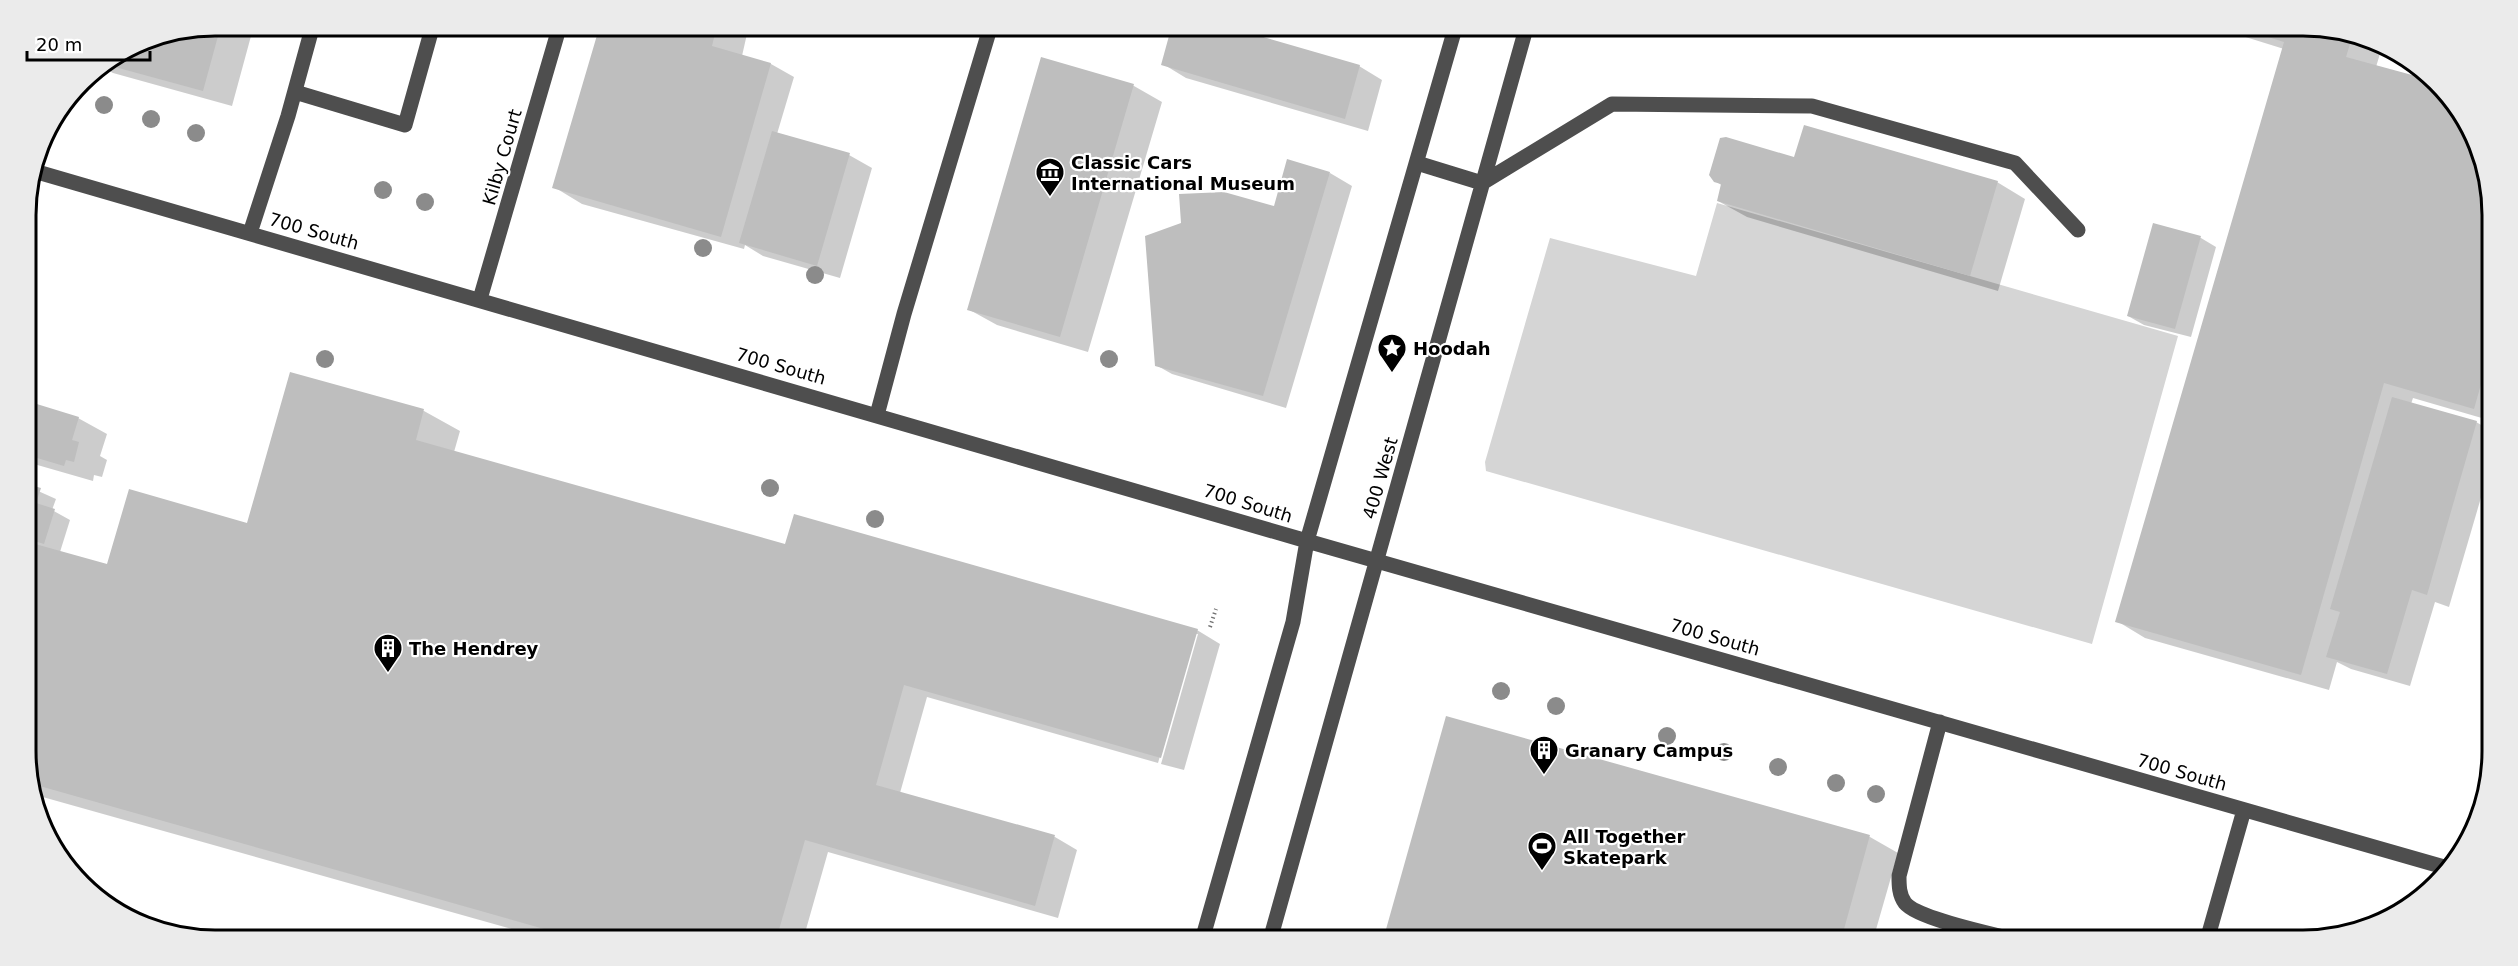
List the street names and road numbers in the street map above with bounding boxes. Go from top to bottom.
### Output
street label: Kilby Court [478,106,526,208]
street label: 700 South [267,208,361,254]
street label: 700 South [734,343,828,389]
street label: 400 West [1358,435,1402,521]
street label: 700 South [1201,479,1295,527]
street label: 700 South [1668,614,1762,660]
street label: 700 South [2135,749,2229,795]

